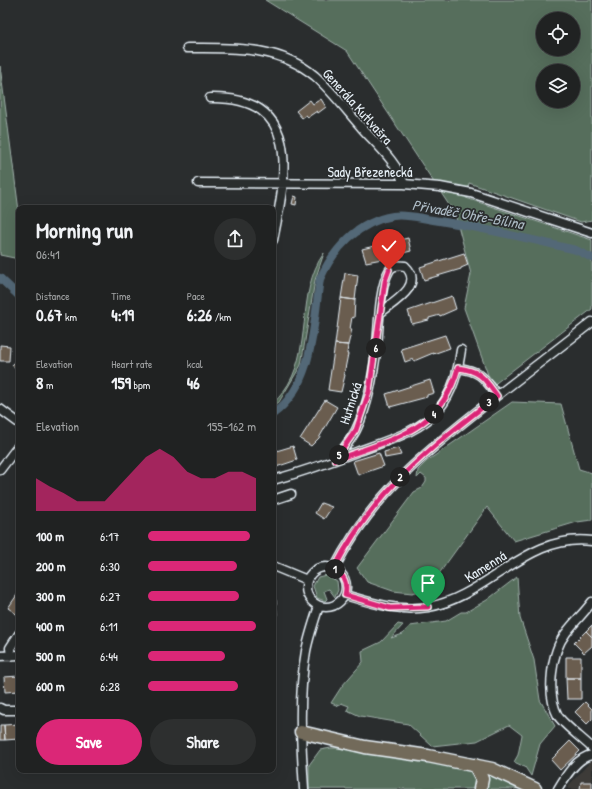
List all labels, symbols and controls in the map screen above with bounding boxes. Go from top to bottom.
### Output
map controls [536,12,580,108]
button: locate [536,12,580,56]
street label: Generála Kutlvašra [319,64,398,149]
button: layers [536,64,580,108]
street label: Sady Březenecká [328,162,413,182]
water label: Přivaděč Ohře-Bílina [411,194,527,234]
text: Morning run [36,215,133,245]
button: share [214,218,256,260]
pin [372,229,406,270]
icon: check [378,235,400,257]
text: 06:41 [36,245,60,263]
text: Distance [36,289,70,303]
text: Time [111,289,131,303]
text: Pace [187,289,205,303]
text: 0.67 [36,303,62,326]
text: 4:19 [111,303,134,326]
text: 6:26 [187,303,212,326]
text: km [62,310,77,324]
text: /km [212,310,231,324]
pin: 6 [366,338,386,358]
text: 6 [374,341,378,355]
text: Elevation [36,357,73,371]
text: Heart rate [111,357,152,371]
text: kcal [187,357,203,371]
text: 8 [36,371,43,394]
text: 159 [111,371,131,394]
text: 46 [187,371,200,394]
text: m [43,378,53,392]
text: bpm [131,378,150,392]
street label: Hutnická [334,379,366,426]
pin: 3 [479,392,499,412]
text: 3 [487,395,491,409]
pin: 4 [424,404,444,424]
text: 4 [432,407,436,421]
text: Elevation [36,417,79,435]
text: 155–162 m [207,417,256,435]
pin: 5 [329,445,349,465]
text: 5 [337,448,341,462]
pin: 2 [390,467,410,487]
text: 2 [397,470,403,484]
text: 100 m [36,527,64,545]
text: 6:17 [100,527,119,545]
street label: Kamenná [460,545,510,586]
text: 200 m [36,557,66,575]
text: 6:30 [100,557,120,575]
pin: 1 [325,559,345,579]
text: 1 [333,562,337,576]
pin [411,566,445,607]
icon: arrive [417,572,439,594]
text: 300 m [36,587,65,605]
text: 6:27 [100,587,121,605]
text: 400 m [36,617,64,635]
text: 6:11 [100,617,118,635]
text: 500 m [36,647,65,665]
text: 6:44 [100,647,118,665]
text: 600 m [36,677,65,695]
text: 6:28 [100,677,120,695]
button: Save [36,719,142,765]
button: Share [150,719,256,765]

